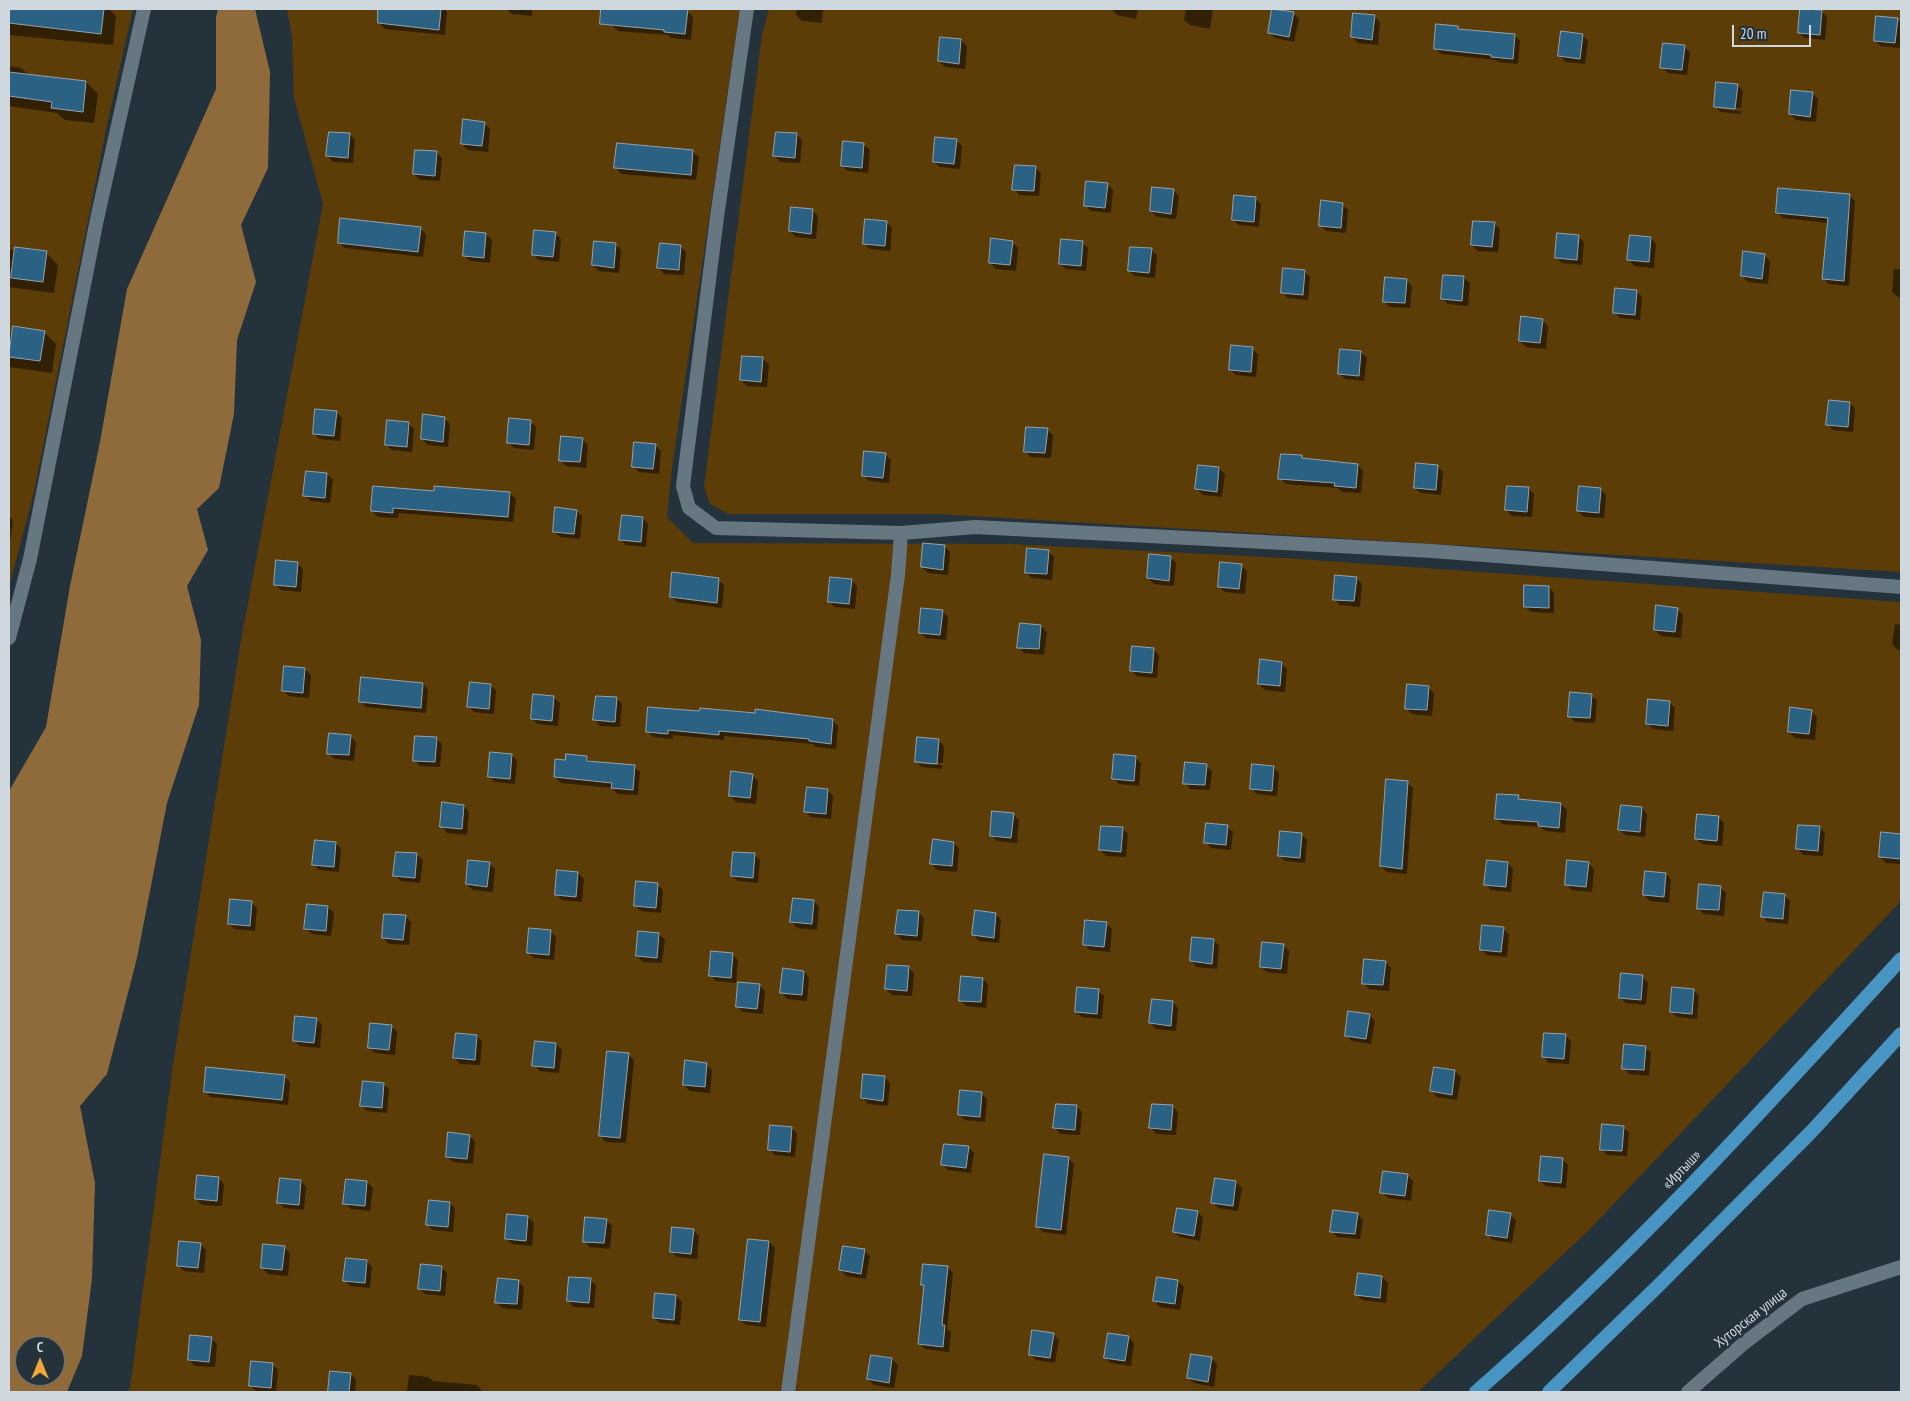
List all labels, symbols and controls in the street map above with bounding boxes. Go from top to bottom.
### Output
scale bar [1735,15,1814,47]
text: 20 m [1740,24,1766,43]
street label: «Иртыш» [1659,1147,1705,1193]
street label: Хуторская улица [1711,1284,1791,1352]
north arrow [15,1336,65,1386]
text: С [37,1338,43,1356]

